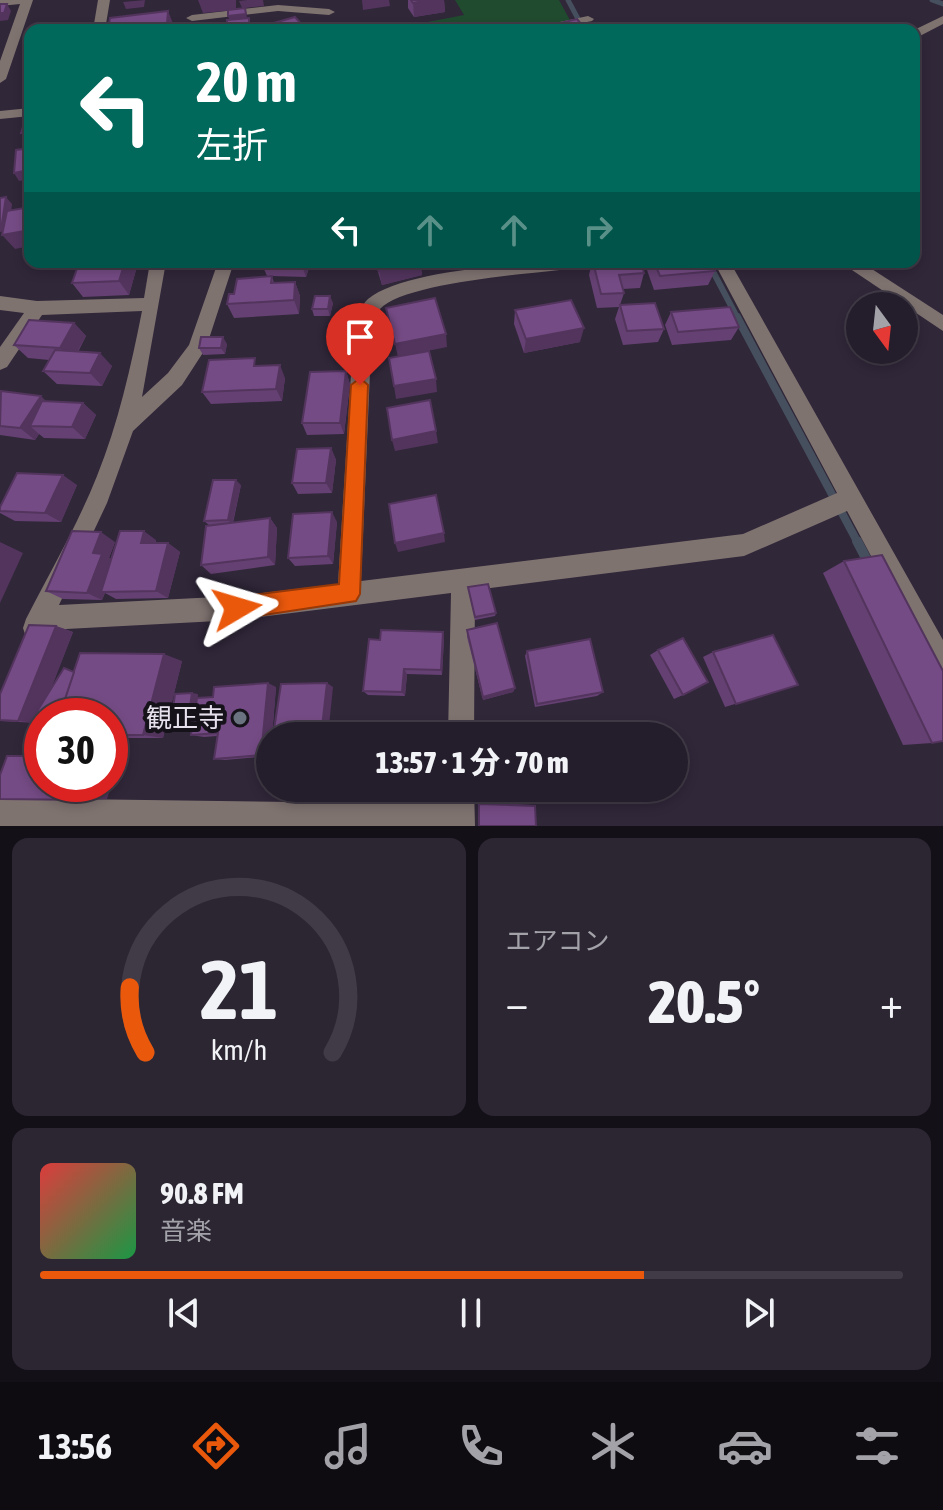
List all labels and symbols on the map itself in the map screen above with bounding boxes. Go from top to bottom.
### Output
north arrow [846,292,918,364]
pin [326,303,394,385]
position arrow [195,566,279,650]
speed limit sign: 30 [24,698,128,802]
place label: 観正寺 [146,703,224,733]
marker: 観正寺 [231,709,249,727]

